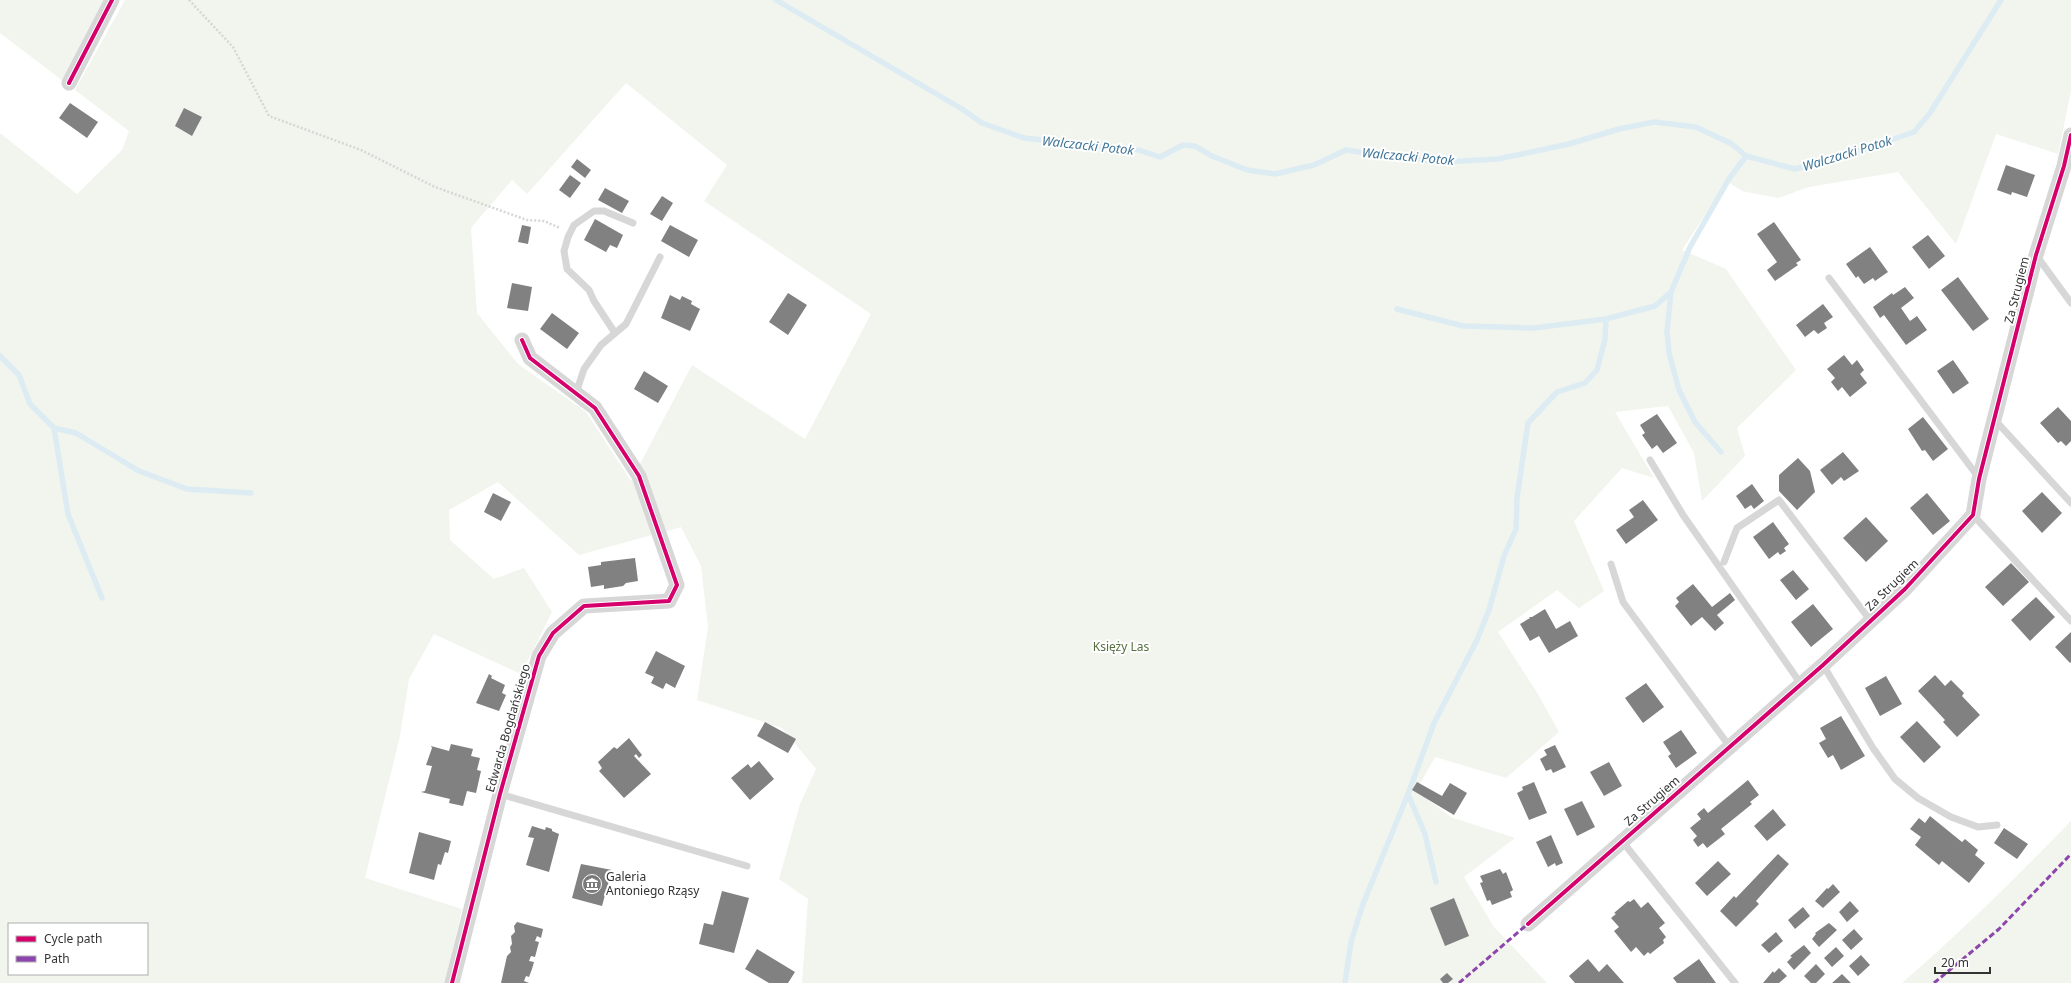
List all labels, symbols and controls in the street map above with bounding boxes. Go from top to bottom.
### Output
water label: Walczacki Potok [1041,131,1135,159]
water label: Walczacki Potok [1800,131,1894,175]
water label: Walczacki Potok [1361,143,1455,169]
street label: Za Strugiem [2000,255,2033,325]
street label: Za Strugiem [1861,555,1922,615]
park label: Księży Las [1093,638,1150,655]
street label: Edwarda Bogdańskiego [481,662,534,794]
street label: Za Strugiem [1620,772,1683,830]
place label: Galeria Antoniego Rząsy [606,868,700,899]
museum icon: Galeria Antoniego Rząsy [581,873,603,895]
legend [8,923,148,975]
text: Cycle path [44,930,102,947]
scale bar [1935,949,1990,975]
text: Path [44,950,70,967]
text: 20 m [1941,954,1969,971]

